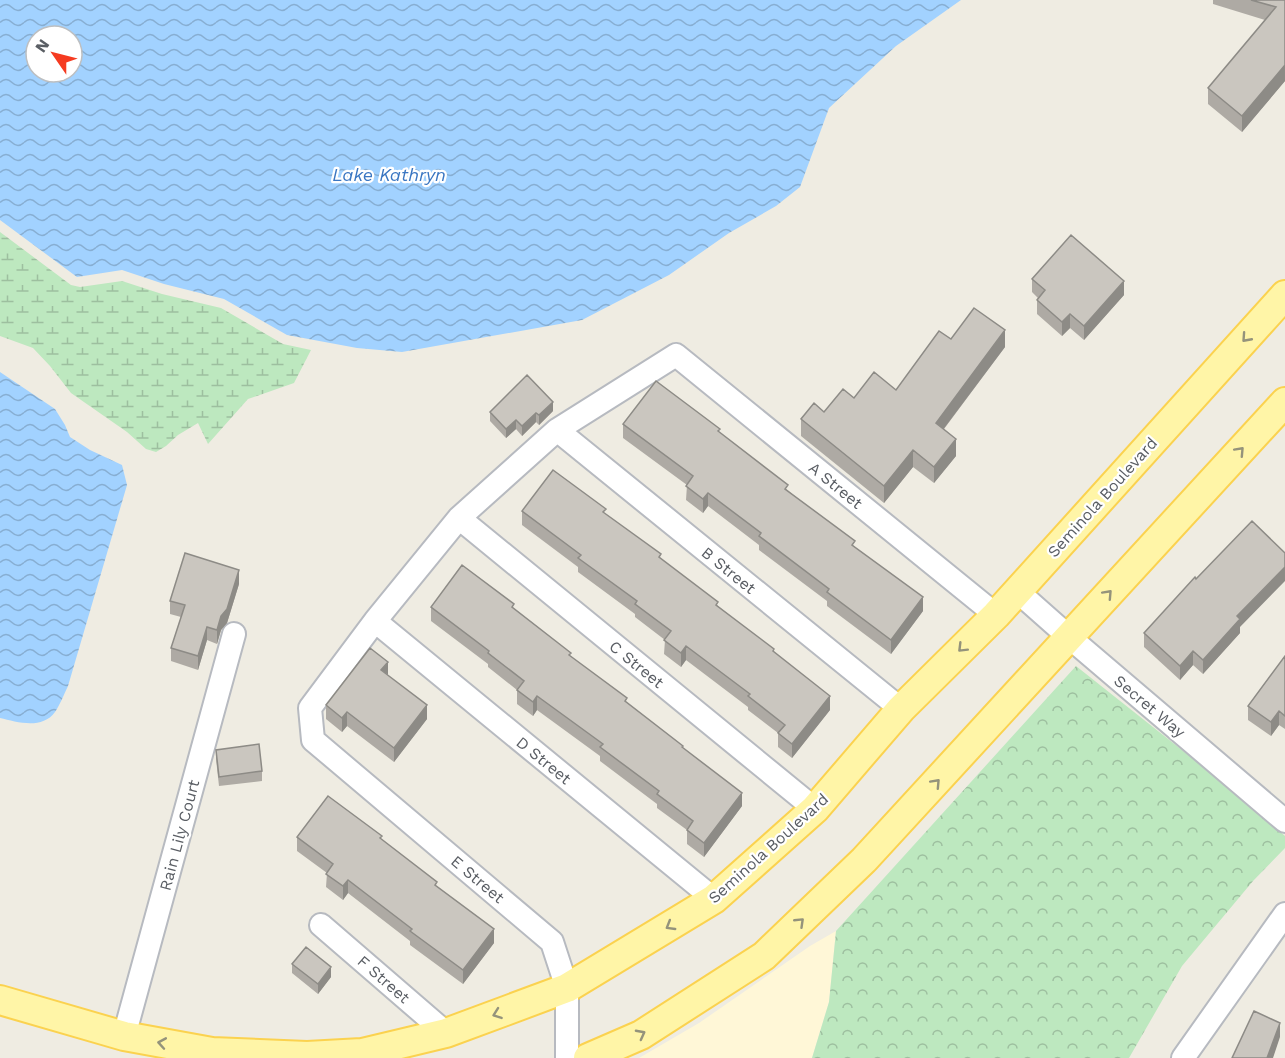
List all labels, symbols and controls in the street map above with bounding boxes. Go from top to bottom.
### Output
north arrow [24,24,84,84]
text: N [31,35,53,56]
water label: Lake Kathryn [332,164,446,185]
one-way arrow [1242,331,1253,342]
street label: Seminola Boulevard [1044,433,1161,561]
one-way arrow [1233,447,1244,457]
street label: A Street [805,458,867,513]
street label: B Street [698,543,760,598]
one-way arrow [1101,590,1112,601]
street label: C Street [606,637,668,692]
one-way arrow [959,641,970,652]
street label: Secret Way [1110,671,1190,742]
street label: D Street [512,733,575,788]
street label: Rain Lily Court [156,777,204,893]
one-way arrow [929,779,940,789]
street label: Seminola Boulevard [704,790,832,907]
street label: E Street [447,852,508,907]
one-way arrow [666,918,676,930]
one-way arrow [793,918,803,929]
street label: F Street [354,952,414,1007]
one-way arrow [493,1007,503,1020]
one-way arrow [635,1030,645,1041]
one-way arrow [157,1037,167,1050]

